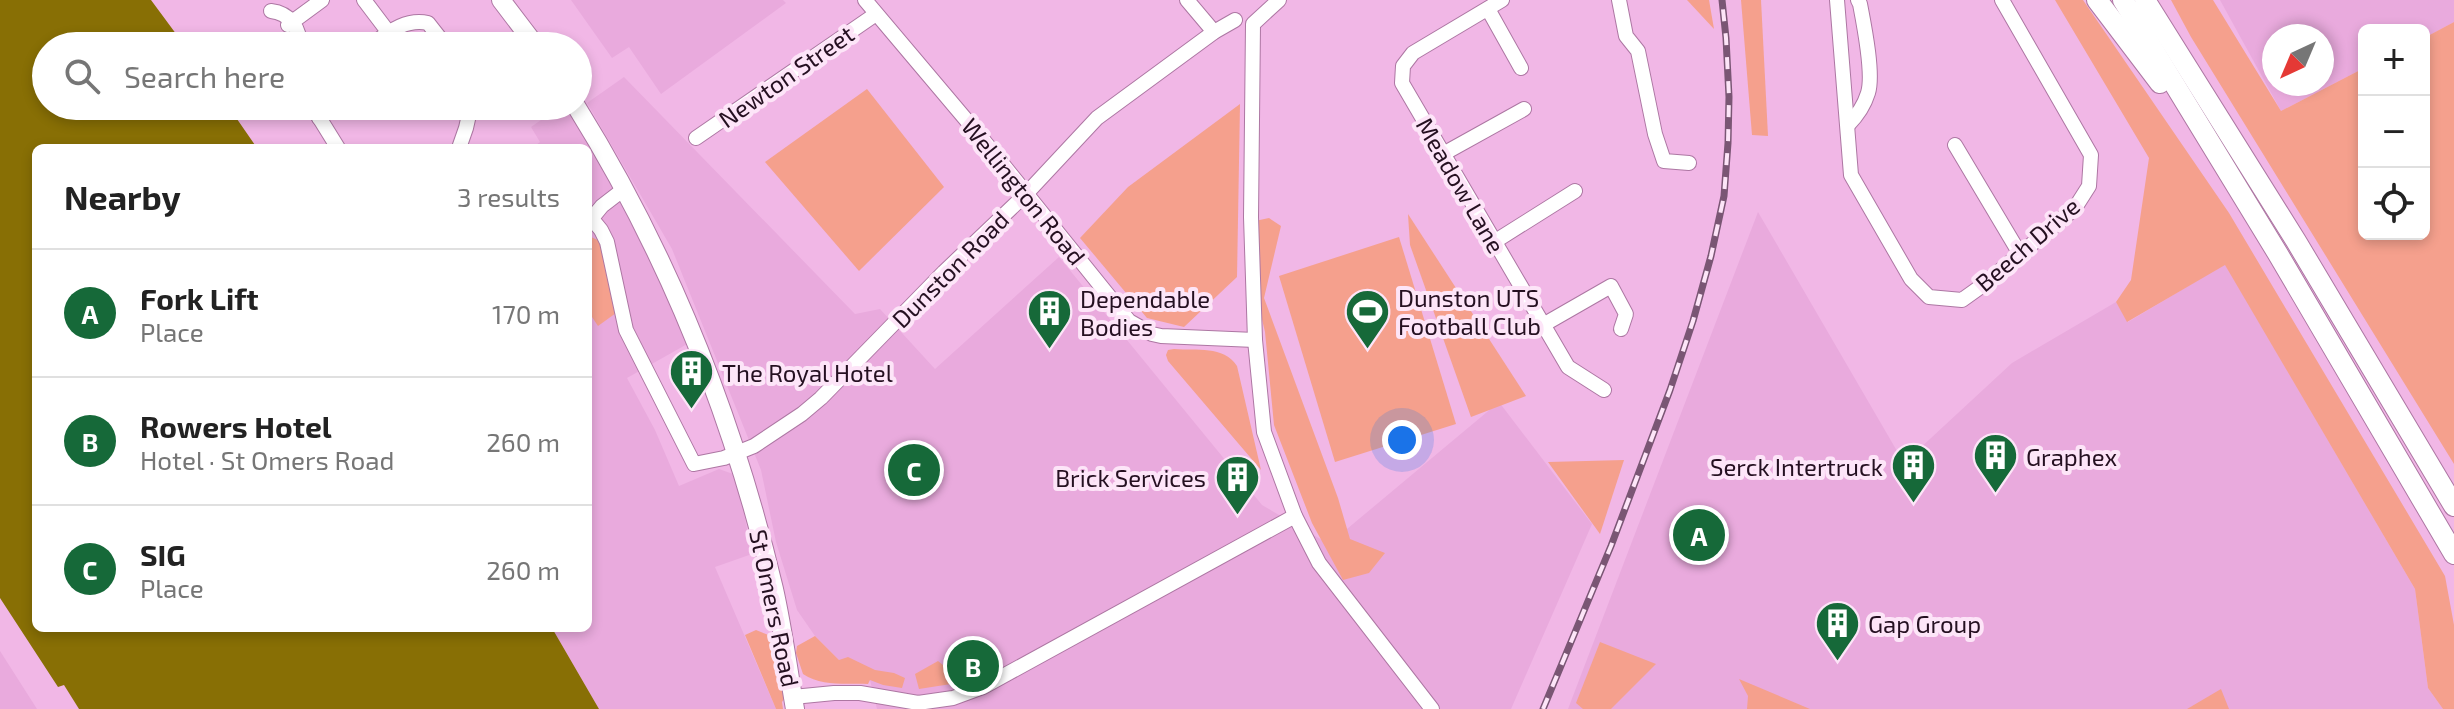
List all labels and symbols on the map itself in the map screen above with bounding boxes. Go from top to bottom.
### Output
street label: Newton Street [713,19,859,133]
north arrow [2262,24,2334,96]
street label: Wellington Road [956,112,1092,270]
street label: Meadow Lane [1411,112,1511,258]
street label: Beech Drive [1969,191,2085,297]
street label: Dunston Road [886,205,1014,333]
place label: Dunston UTS Football Club [1398,283,1541,340]
place label: Dependable Bodies [1080,284,1210,341]
sports icon: Dunston UTS Football Club [1343,287,1391,350]
building icon: Dependable Bodies [1025,288,1073,351]
building icon: The Royal Hotel [667,348,715,411]
place label: The Royal Hotel [722,358,893,387]
your location [1382,420,1422,460]
building icon: Graphex [1971,432,2019,495]
pin: C [888,440,940,500]
building icon: Serck Intertruck [1890,442,1938,505]
place label: Graphex [2026,442,2118,471]
place label: Serck Intertruck [1710,452,1883,481]
building icon: Brick Services [1213,453,1261,516]
place label: Brick Services [1055,463,1206,492]
pin: A [1673,505,1725,565]
street label: St Omers Road [744,527,806,689]
building icon: Gap Group [1813,599,1861,662]
place label: Gap Group [1868,609,1981,638]
pin: B [947,636,999,696]

